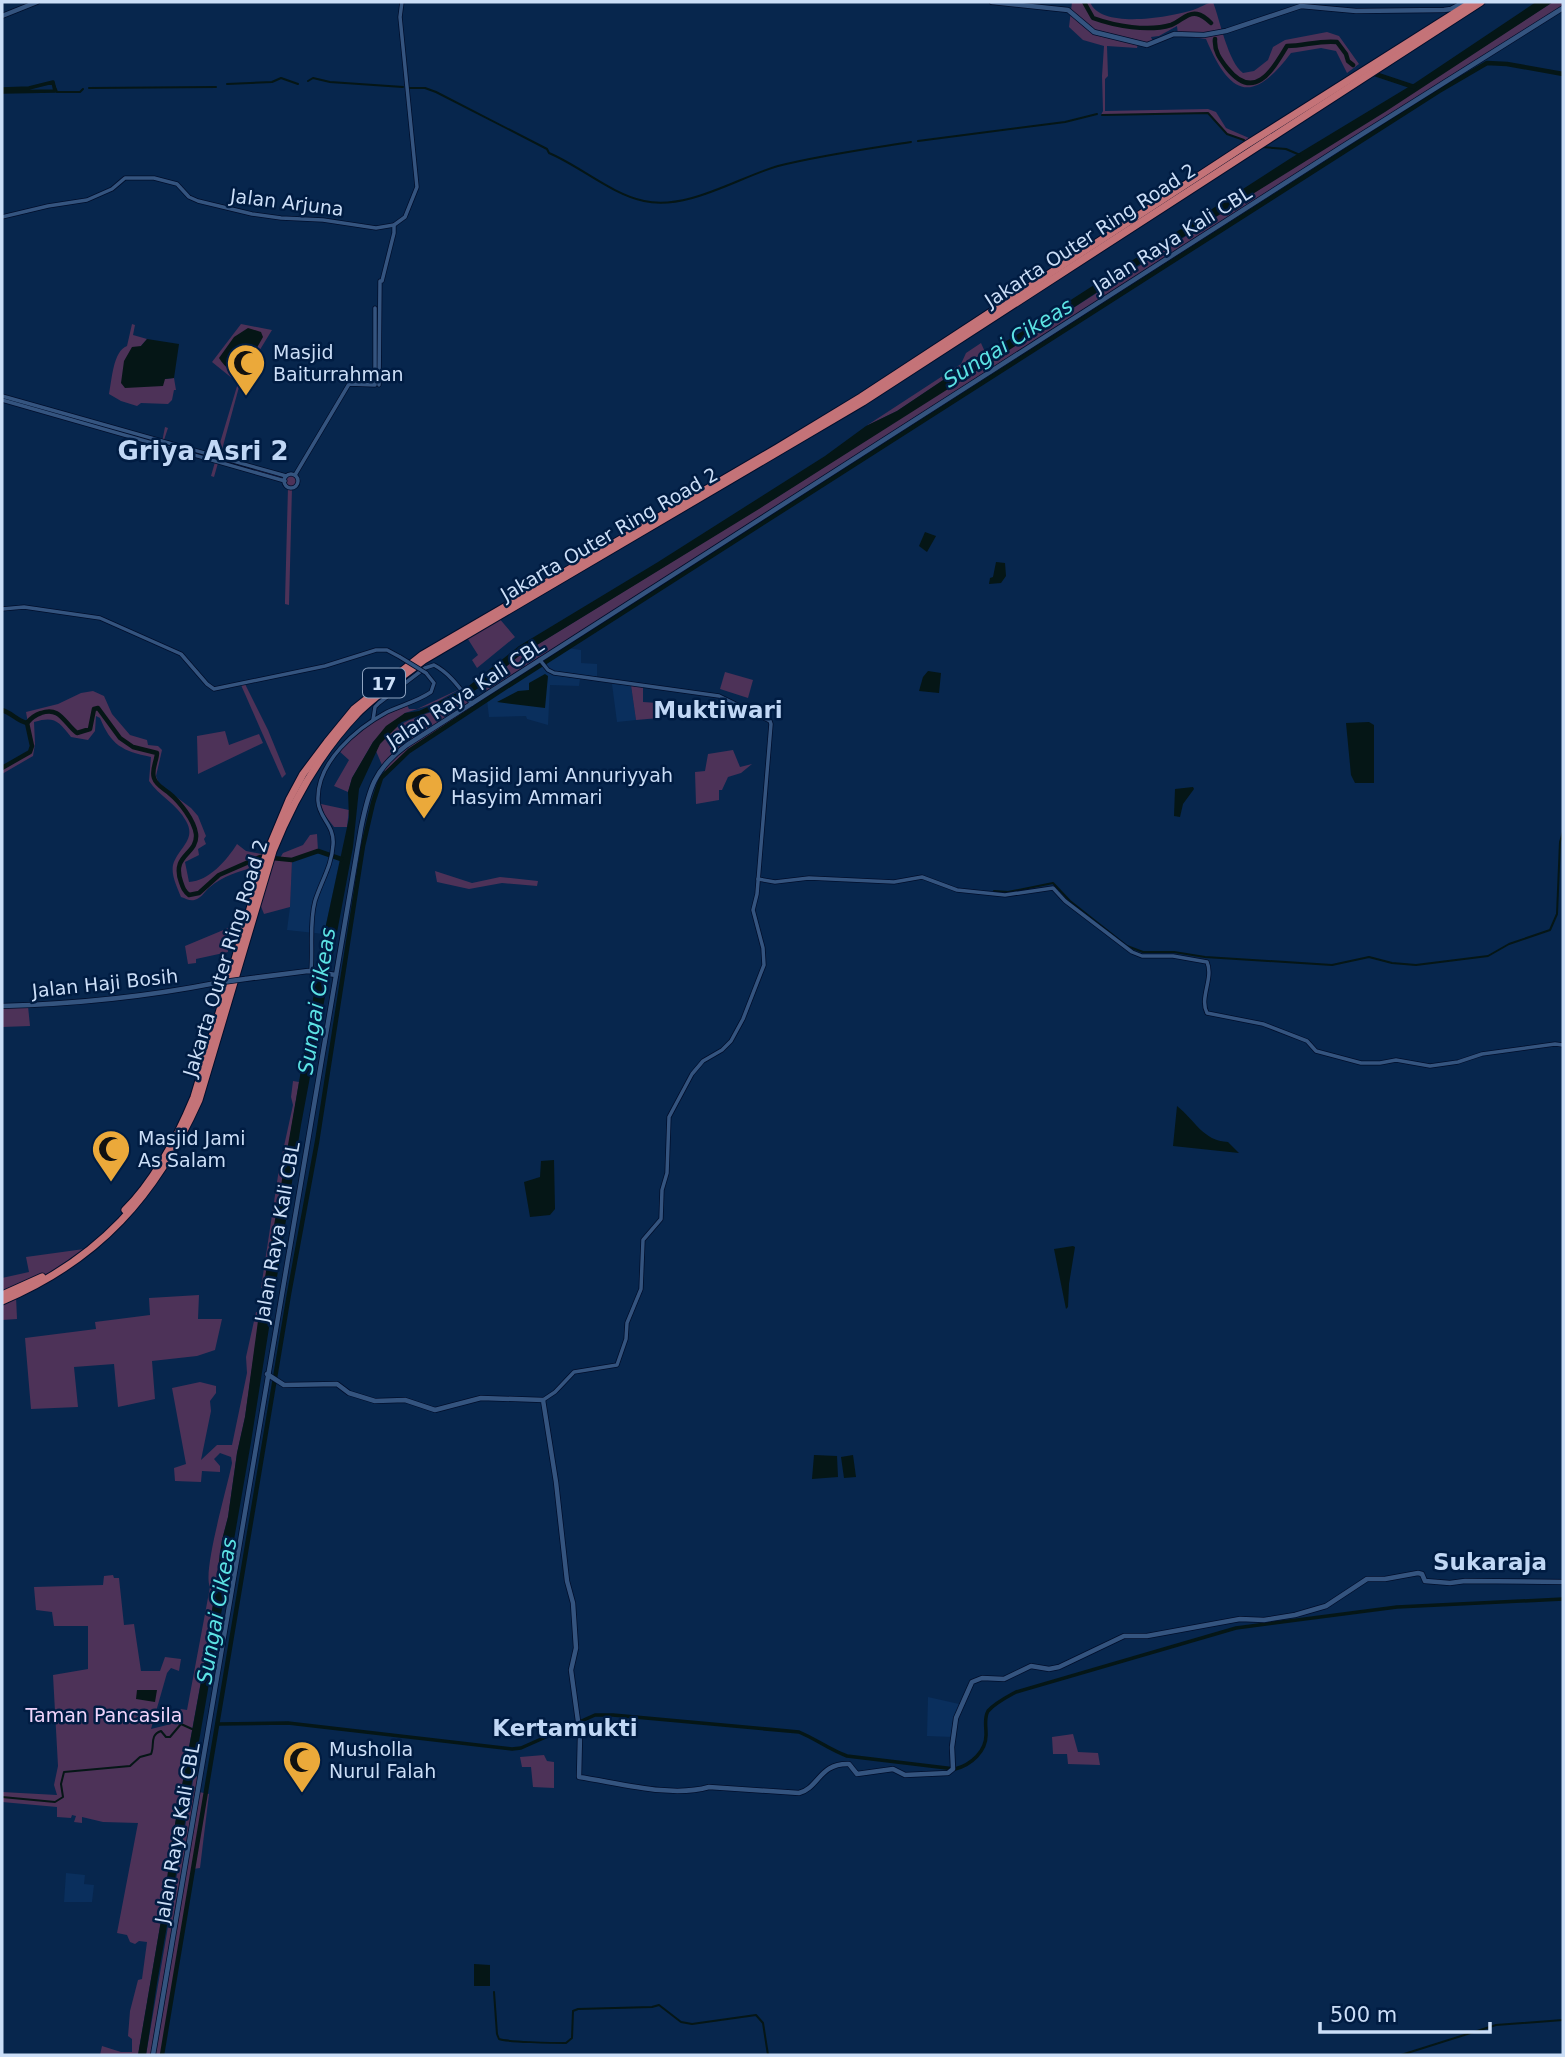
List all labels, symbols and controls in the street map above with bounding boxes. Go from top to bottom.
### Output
street label: Jakarta Outer Ring Road 2 [980,159,1200,312]
street label: Jalan Raya Kali CBL [1088,181,1256,297]
street label: Jalan Arjuna [228,184,345,220]
water label: Sungai Cikeas [939,294,1077,392]
place label: Masjid Baiturrahman [273,341,404,385]
mosque icon: Masjid Baiturrahman [225,342,267,397]
district label: Griya Asri 2 [117,436,289,466]
street label: Jakarta Outer Ring Road 2 [496,463,721,606]
street label: Jalan Raya Kali CBL [381,634,548,753]
road number: 17 [363,668,405,698]
district label: Muktiwari [653,697,783,723]
place label: Masjid Jami Annuriyyah Hasyim Ammari [451,764,673,808]
mosque icon: Masjid Jami Annuriyyah Hasyim Ammari [403,765,445,820]
street label: Jakarta Outer Ring Road 2 [178,837,272,1080]
water label: Sungai Cikeas [294,926,340,1076]
street label: Jalan Haji Bosih [30,964,179,1002]
place label: Masjid Jami As Salam [138,1127,246,1171]
mosque icon: Masjid Jami As Salam [90,1128,132,1183]
street label: Jalan Raya Kali CBL [250,1140,304,1325]
water label: Sungai Cikeas [192,1536,242,1686]
district label: Sukaraja [1433,1549,1547,1575]
park label: Taman Pancasila [25,1704,182,1726]
district label: Kertamukti [492,1715,638,1741]
place label: Musholla Nurul Falah [329,1738,436,1782]
mosque icon: Musholla Nurul Falah [281,1739,323,1794]
street label: Jalan Raya Kali CBL [150,1741,204,1926]
scale bar [1320,1990,1490,2034]
text: 500 m [1330,2003,1397,2027]

